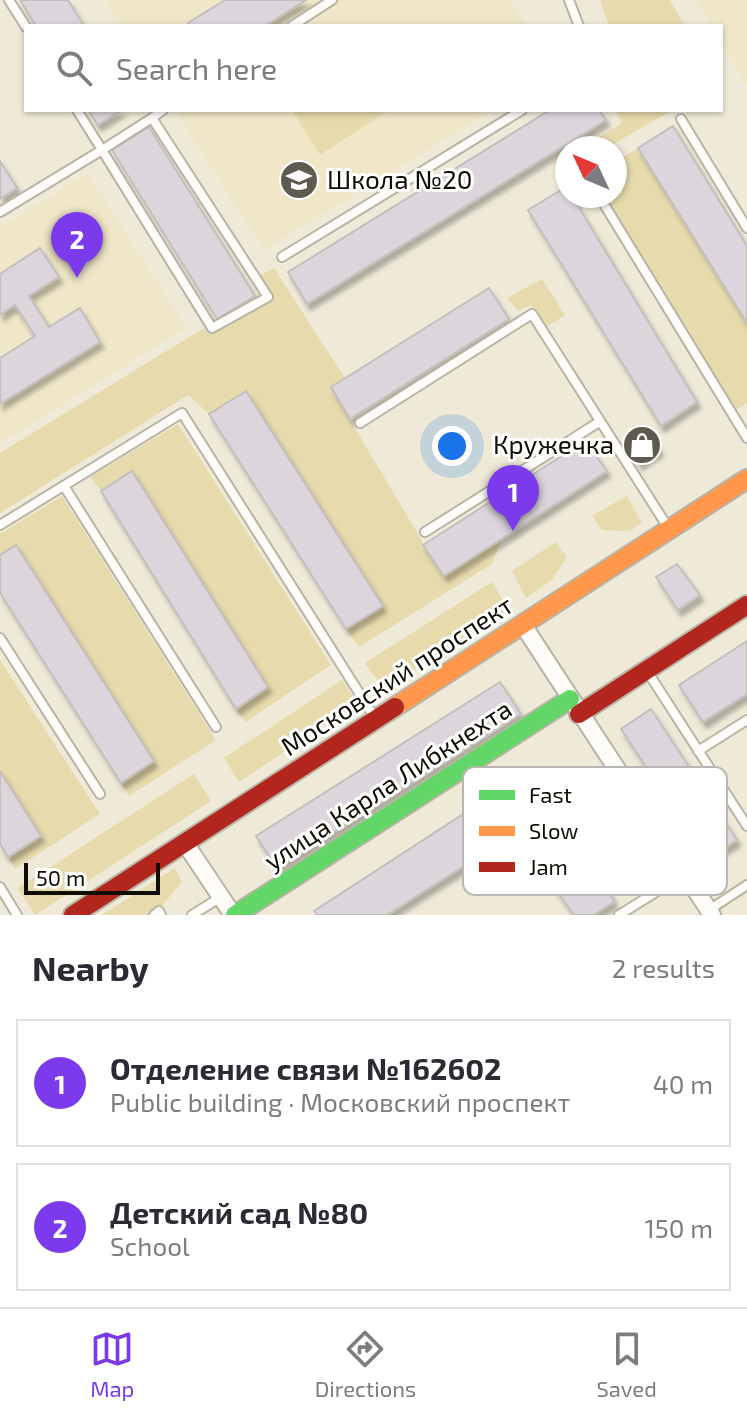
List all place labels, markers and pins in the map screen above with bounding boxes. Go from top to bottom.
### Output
school or university icon: Школа №20 [278,159,320,201]
place label: Школа №20 [327,163,472,194]
pin: 2 [51,212,103,278]
shop icon: Кружечка [621,424,663,466]
place label: Кружечка [493,428,614,460]
pin: 1 [487,465,539,531]

